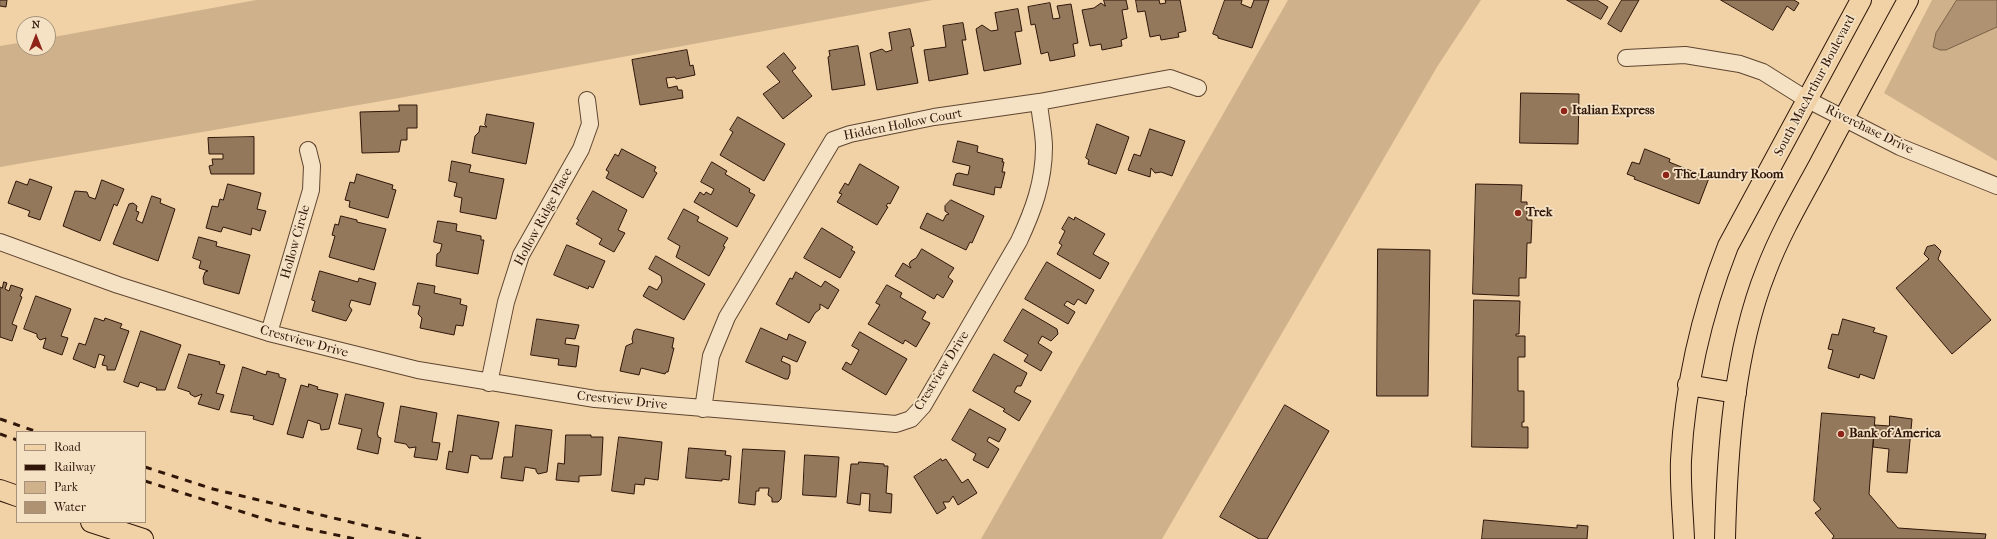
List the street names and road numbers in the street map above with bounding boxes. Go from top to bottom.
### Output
street label: South MacArthur Boulevard [1771,13,1859,159]
street label: Riverchase Drive [1822,102,1916,158]
street label: Hidden Hollow Court [842,106,964,144]
street label: Hollow Ridge Place [512,165,576,269]
street label: Hollow Circle [278,203,314,281]
street label: Crestview Drive [258,323,350,361]
street label: Crestview Drive [911,328,973,414]
street label: Crestview Drive [576,388,668,414]

